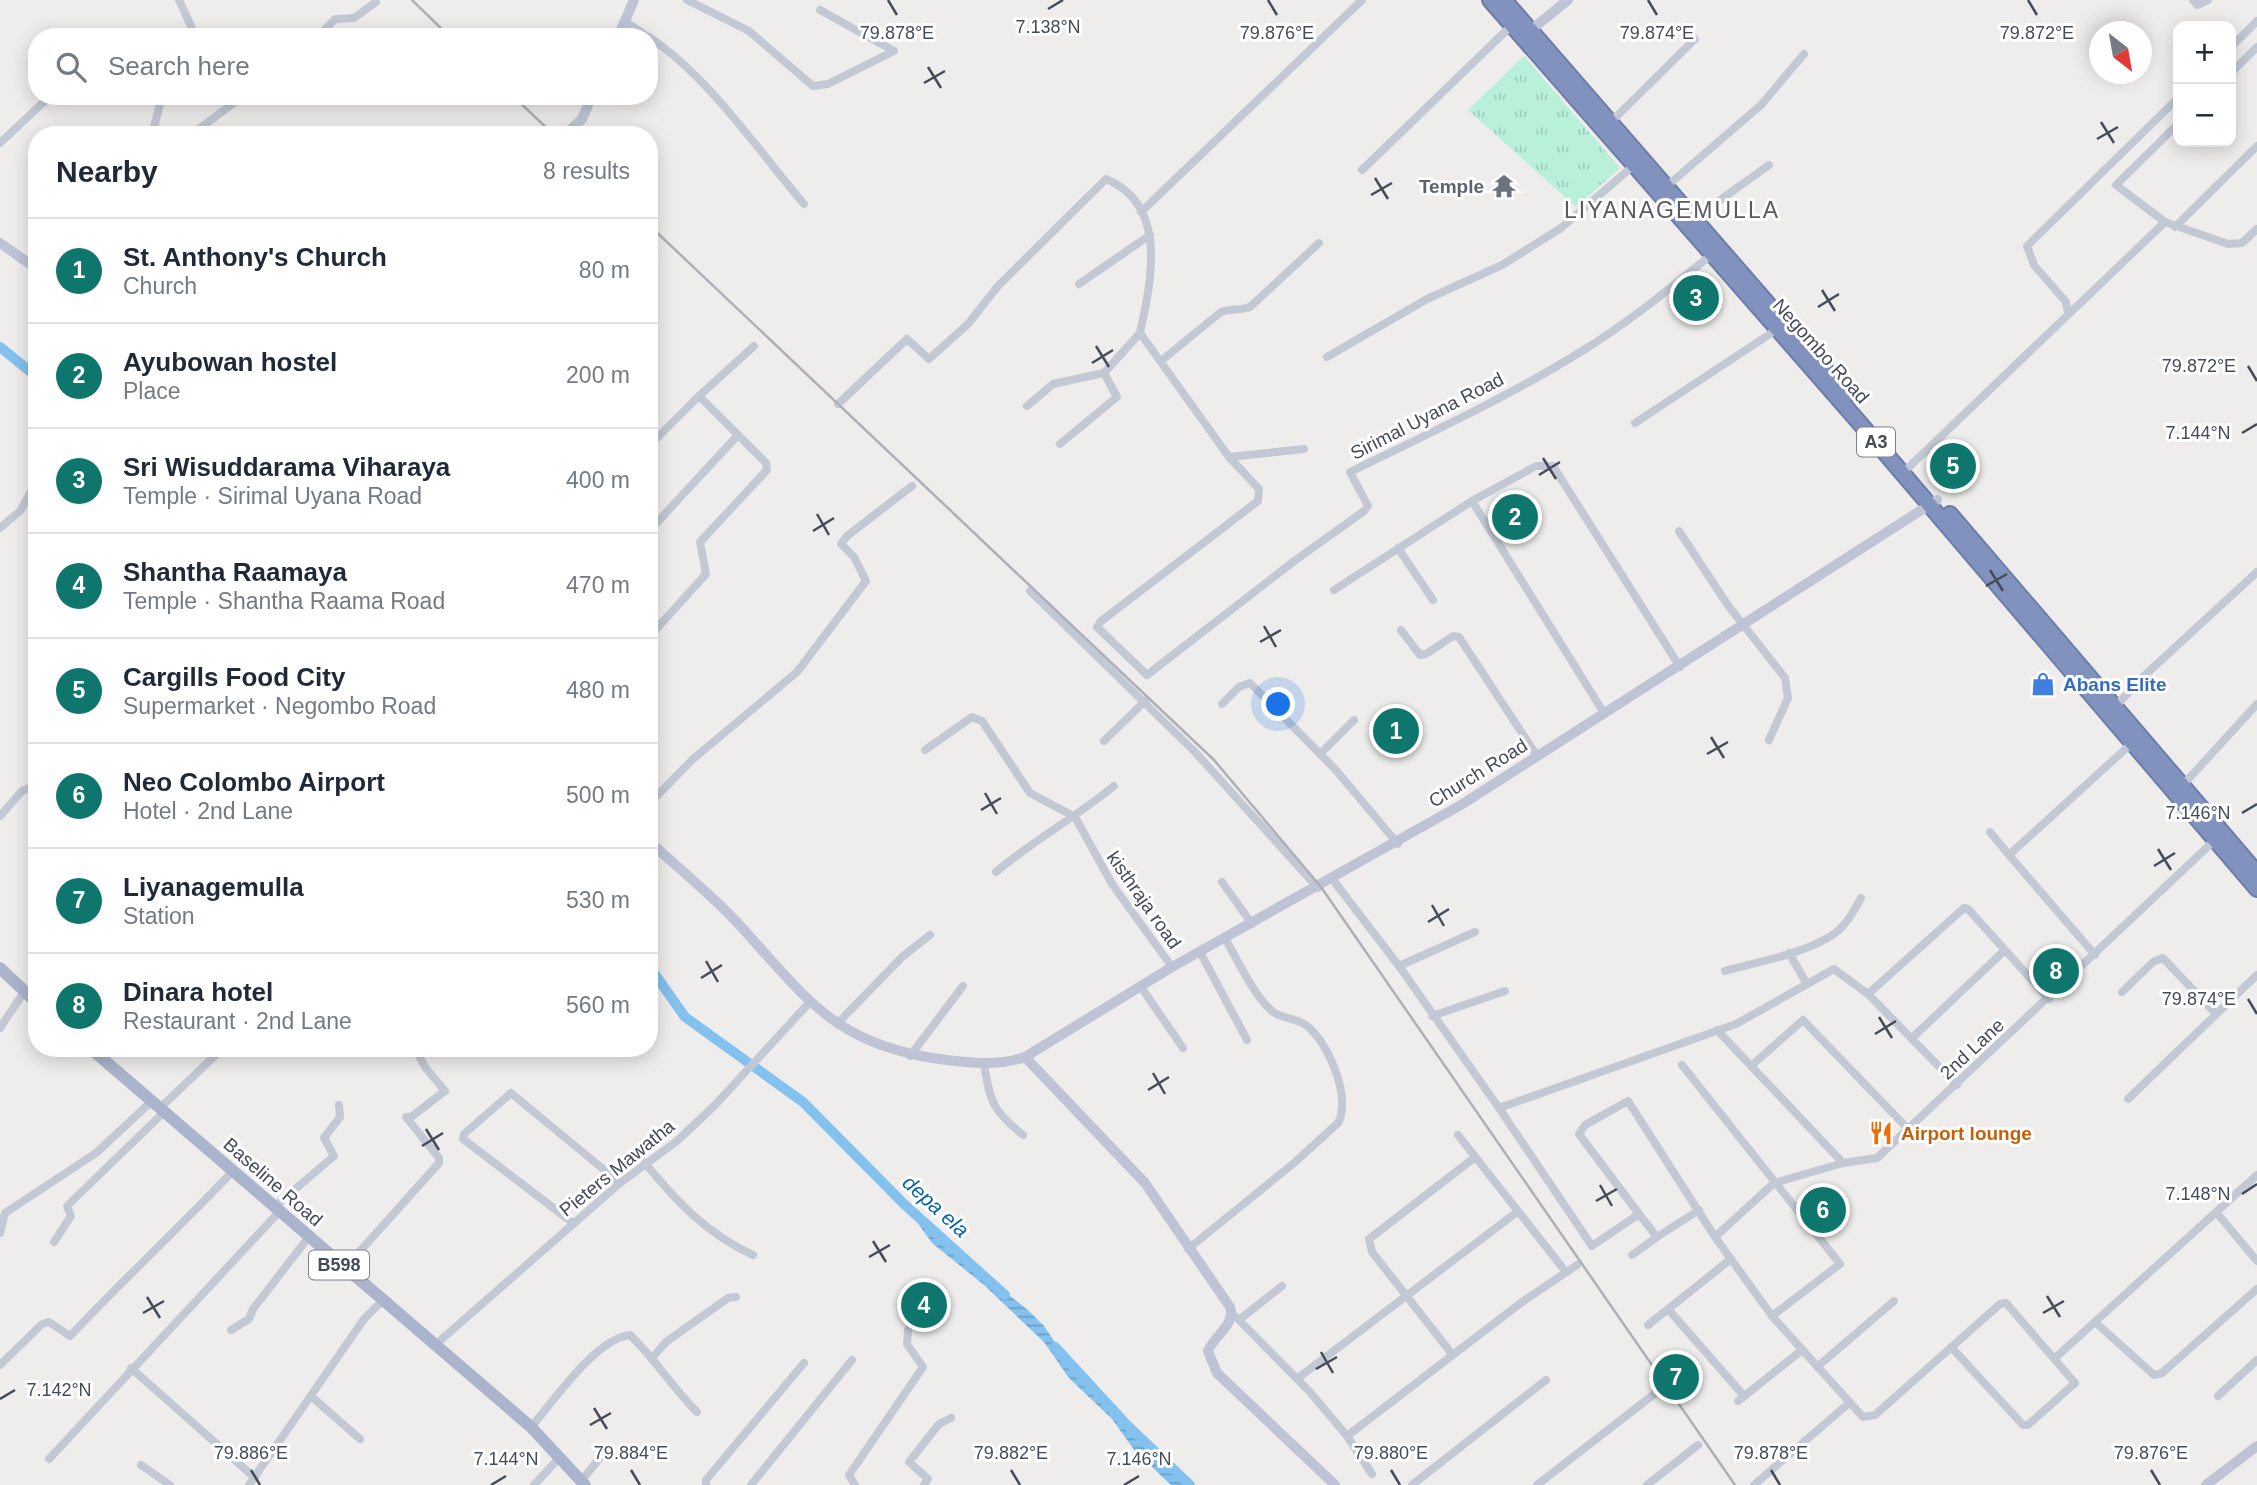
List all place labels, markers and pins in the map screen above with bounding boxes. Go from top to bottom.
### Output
temple icon: Temple [1490,172,1518,200]
place label: Temple [1419,176,1484,197]
pin: 3 [1673,272,1719,324]
pin: 5 [1930,440,1976,492]
pin: 2 [1492,491,1538,543]
shop icon: Abans Elite [2029,670,2057,698]
place label: Abans Elite [2063,674,2166,695]
pin: 1 [1373,705,1419,757]
pin: 8 [2033,945,2079,997]
restaurant icon: Airport lounge [1867,1119,1895,1147]
place label: Airport lounge [1901,1123,2032,1144]
pin: 6 [1800,1184,1846,1236]
pin: 4 [901,1279,947,1331]
pin: 7 [1653,1351,1699,1403]

